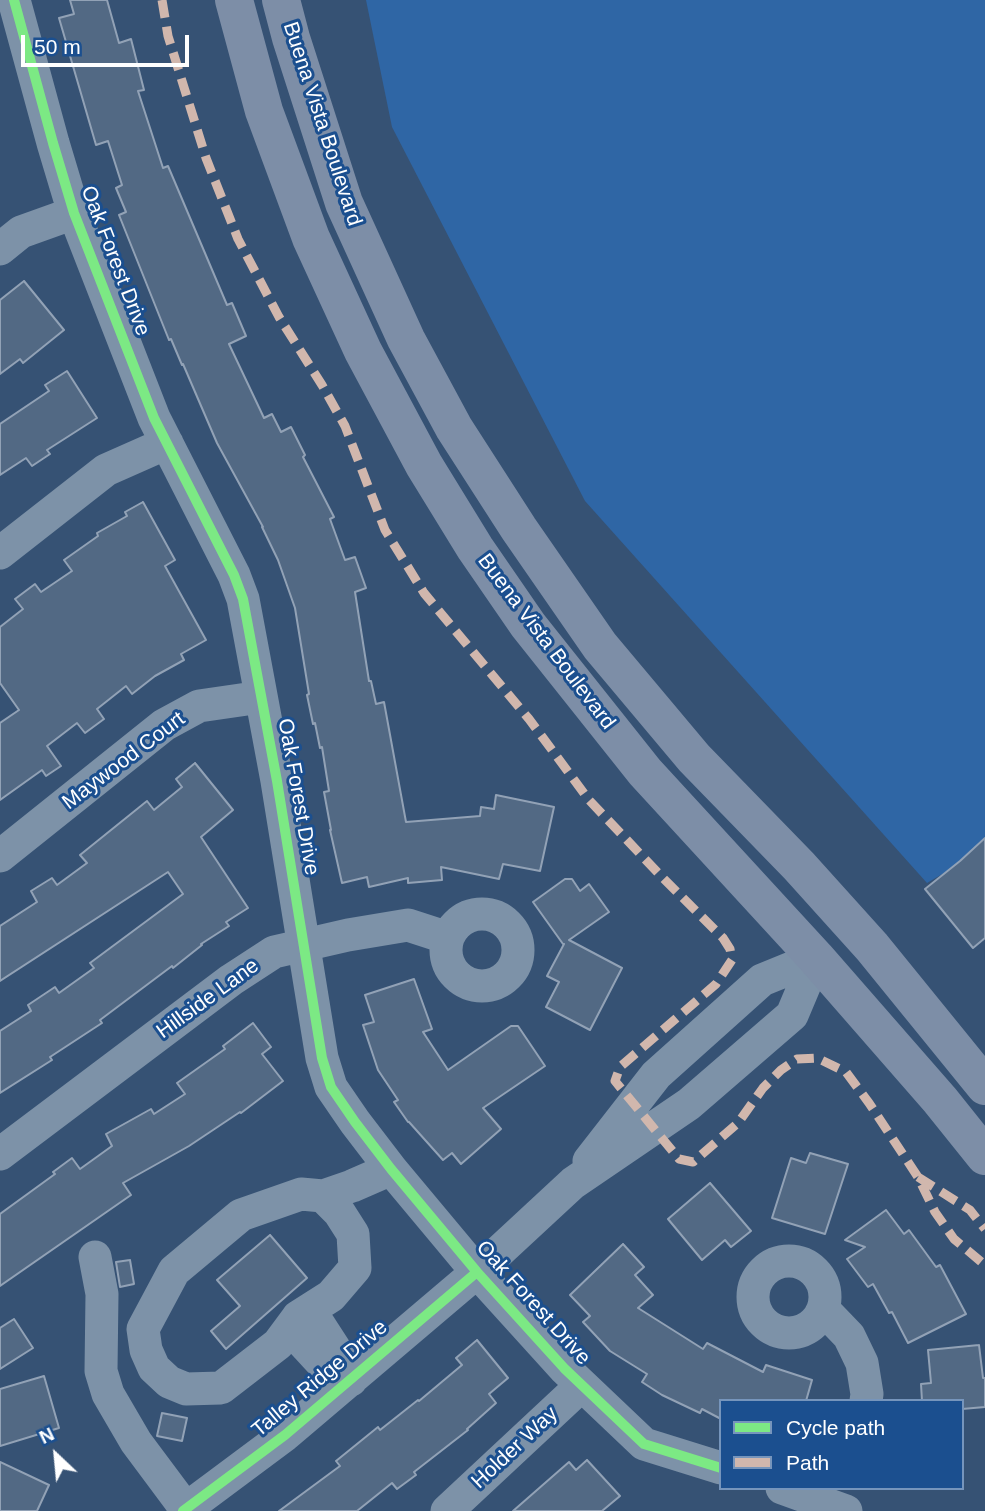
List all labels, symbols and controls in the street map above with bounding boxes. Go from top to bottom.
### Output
street label: Buena Vista Boulevard [277,19,367,229]
scale bar [24,21,192,65]
text: 50 m [34,35,81,58]
street label: Oak Forest Drive [75,182,155,340]
street label: Buena Vista Boulevard [472,549,620,735]
street label: Maywood Court [58,707,190,815]
street label: Oak Forest Drive [272,717,324,877]
street label: Hillside Lane [152,953,264,1045]
street label: Oak Forest Drive [471,1236,595,1370]
street label: Talley Ridge Drive [247,1315,393,1443]
legend [719,1399,964,1490]
street label: Holder Way [467,1402,563,1494]
text: Cycle path [786,1416,885,1439]
north arrow [21,1420,91,1490]
text: N [36,1423,57,1448]
text: Path [786,1451,829,1474]

